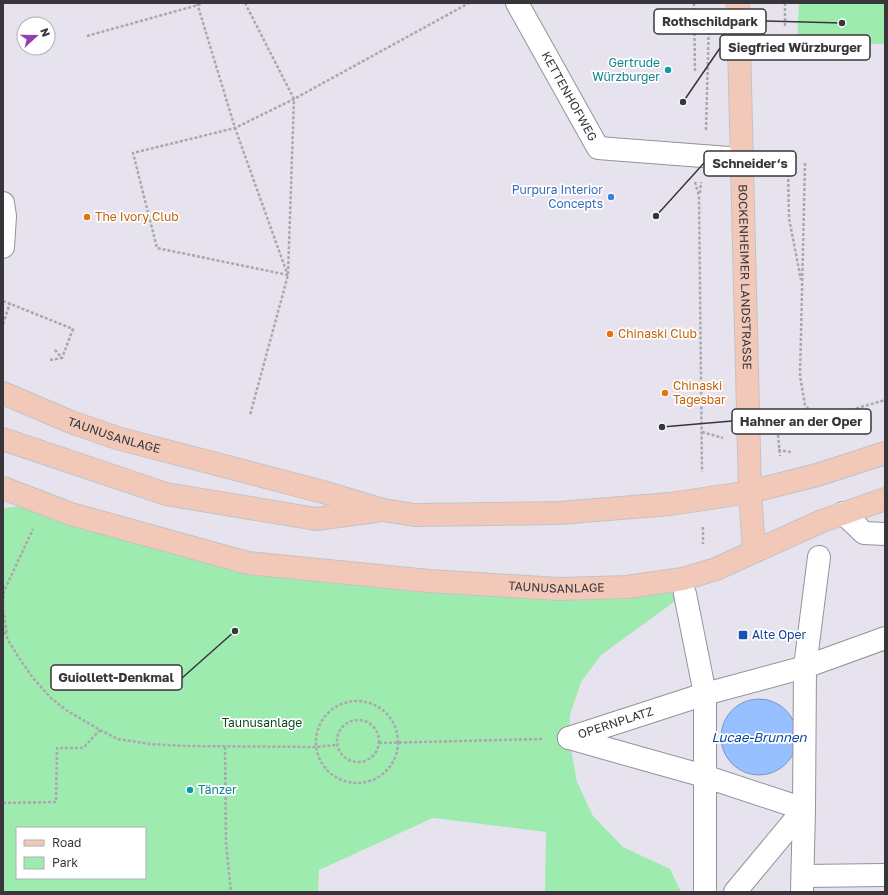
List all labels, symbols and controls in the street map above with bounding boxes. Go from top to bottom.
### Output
callout: Rothschildpark [654,9,766,34]
text: Rothschildpark [662,13,759,29]
north arrow [16,16,56,56]
text: N [38,26,53,38]
callout: Siegfried Würzburger [720,35,870,60]
text: Siegfried Würzburger [728,39,862,55]
street label: KETTENHOFWEG [539,49,601,144]
place label: Gertrude Würzburger [592,55,660,84]
marker: Gertrude Würzburger [663,65,673,75]
callout: Schneider‘s [704,151,796,176]
text: Schneider‘s [712,155,788,171]
place label: Purpura Interior Concepts [512,182,603,211]
street label: BOCKENHEIMER LANDSTRASSE [735,184,755,370]
marker: Purpura Interior Concepts [606,192,616,202]
place label: The Ivory Club [95,209,179,224]
marker: The Ivory Club [82,212,92,222]
place label: Chinaski Club [618,326,697,341]
marker: Chinaski Club [605,329,615,339]
place label: Chinaski Tagesbar [673,378,726,407]
marker: Chinaski Tagesbar [660,388,670,398]
callout: Hahner an der Oper [732,409,871,434]
street label: TAUNUSANLAGE [66,413,162,456]
text: Hahner an der Oper [740,413,862,429]
street label: TAUNUSANLAGE [508,578,605,596]
place label: Alte Oper [752,627,806,642]
marker: Alte Oper [737,629,749,641]
callout: Guiollett-Denkmal [51,665,182,690]
text: Guiollett-Denkmal [58,669,174,685]
street label: OPERNPLATZ [576,703,655,742]
park label: Taunusanlage [222,715,302,730]
water label: Lucae-Brunnen [711,729,808,745]
place label: Tänzer [198,782,237,797]
marker: Tänzer [185,785,195,795]
legend [16,827,146,879]
text: Road [52,835,81,850]
text: Park [52,855,78,870]

